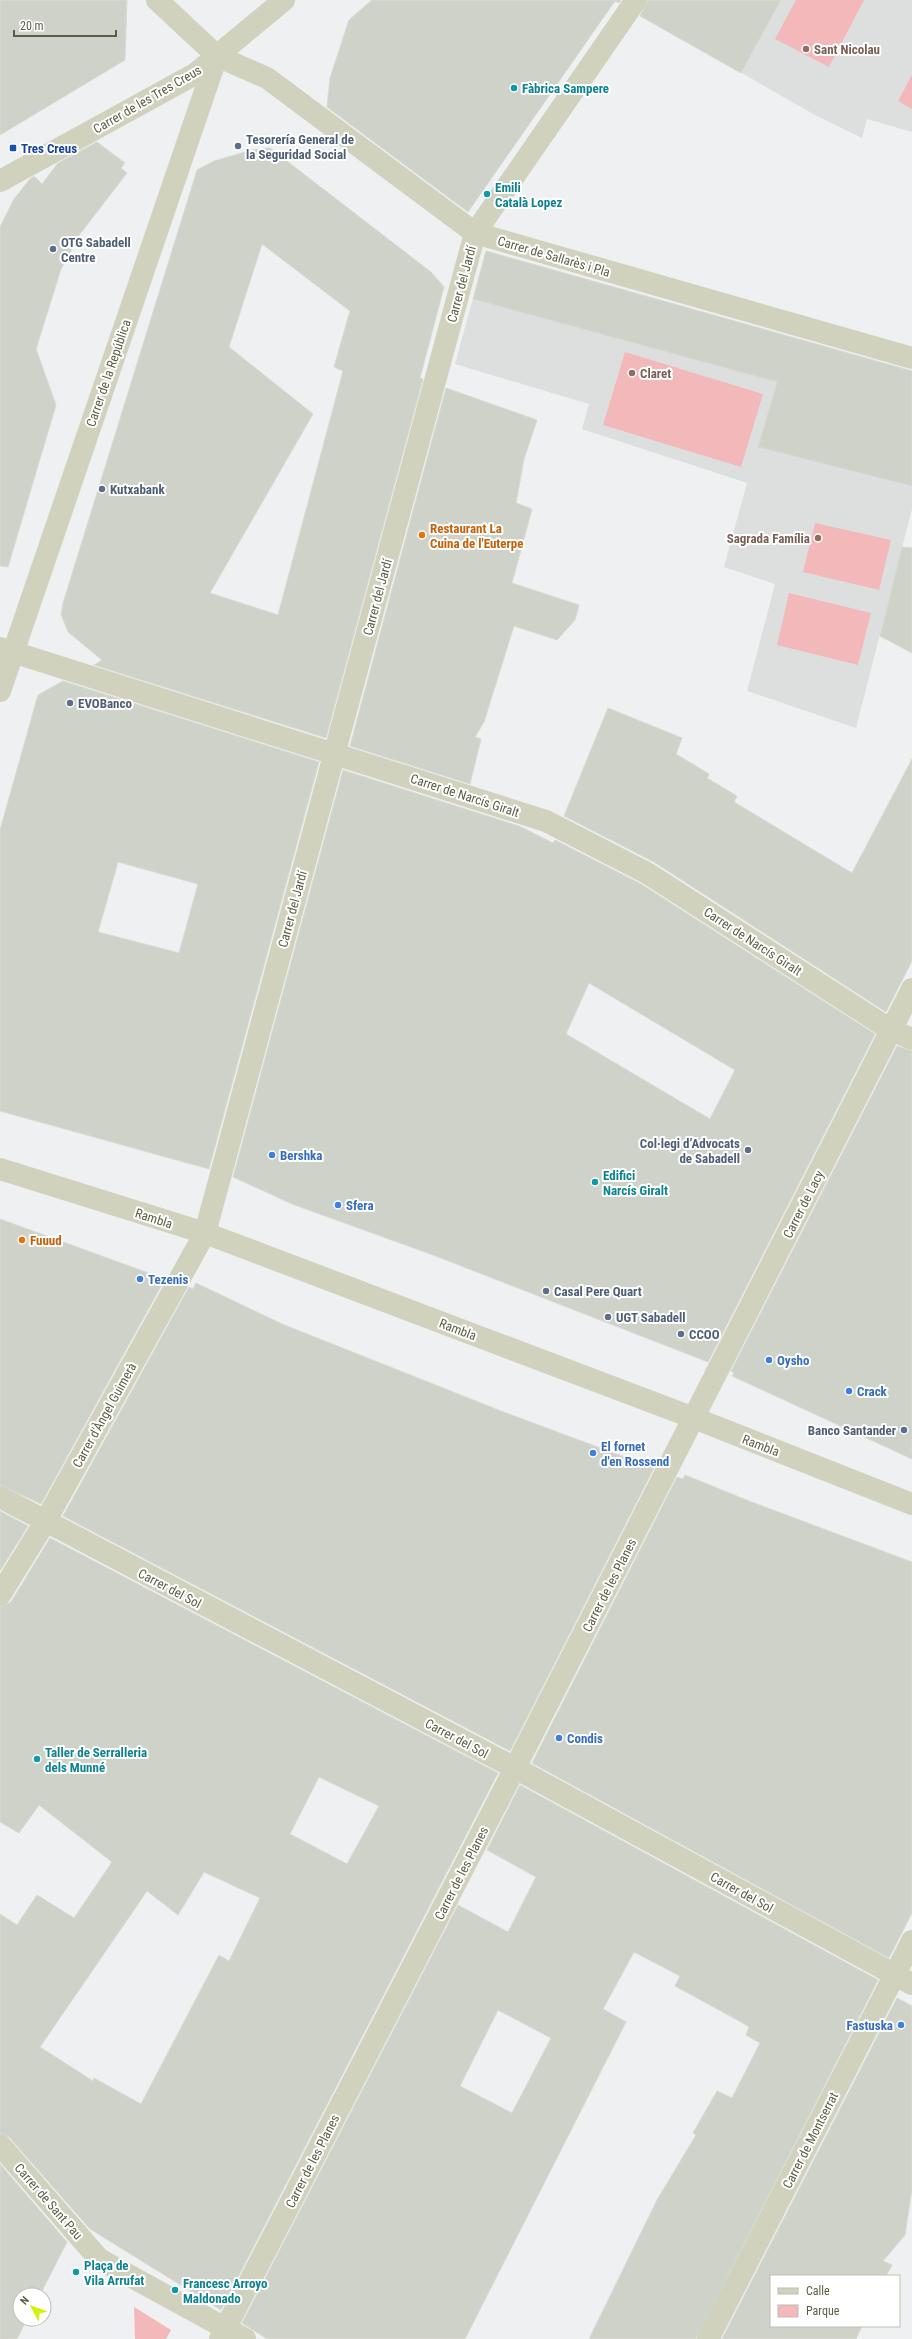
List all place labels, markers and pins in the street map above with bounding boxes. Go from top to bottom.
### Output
place label: Sant Nicolau [814,42,880,57]
marker: Sant Nicolau [801,44,811,54]
place label: Fàbrica Sampere [522,81,609,96]
marker: Fàbrica Sampere [509,83,519,93]
place label: Tesorería General de la Seguridad Social [246,132,354,162]
place label: Tres Creus [21,141,77,156]
marker: Tesorería General de la Seguridad Social [233,141,243,151]
marker: Tres Creus [8,143,18,153]
place label: Emili Català Lopez [495,180,562,210]
marker: Emili Català Lopez [482,189,492,199]
place label: OTG Sabadell Centre [61,235,131,265]
marker: OTG Sabadell Centre [48,244,58,254]
place label: Claret [640,366,671,381]
marker: Claret [627,368,637,378]
place label: Kutxabank [110,482,165,497]
marker: Kutxabank [97,484,107,494]
place label: Restaurant La Cuina de l'Euterpe [430,521,523,551]
marker: Restaurant La Cuina de l'Euterpe [417,530,427,540]
place label: Sagrada Família [727,531,810,546]
marker: Sagrada Família [813,533,823,543]
place label: EVOBanco [78,696,132,711]
marker: EVOBanco [65,698,75,708]
place label: Col·legi d’Advocats de Sabadell [640,1136,740,1166]
marker: Col·legi d’Advocats de Sabadell [743,1145,753,1155]
place label: Bershka [280,1148,322,1163]
marker: Bershka [267,1150,277,1160]
place label: Edifici Narcís Giralt [603,1168,668,1198]
marker: Edifici Narcís Giralt [590,1177,600,1187]
place label: Sfera [346,1198,374,1213]
marker: Sfera [333,1200,343,1210]
place label: Fuuud [30,1233,62,1248]
marker: Fuuud [17,1235,27,1245]
place label: Tezenis [148,1272,188,1287]
marker: Tezenis [135,1274,145,1284]
place label: Casal Pere Quart [554,1284,642,1299]
marker: Casal Pere Quart [541,1286,551,1296]
place label: UGT Sabadell [616,1310,686,1325]
marker: UGT Sabadell [603,1312,613,1322]
place label: CCOO [689,1327,720,1342]
marker: CCOO [676,1329,686,1339]
place label: Oysho [777,1353,810,1368]
marker: Oysho [764,1355,774,1365]
place label: Crack [857,1384,888,1399]
marker: Crack [844,1386,854,1396]
place label: Banco Santander [808,1423,897,1438]
marker: Banco Santander [899,1425,909,1435]
place label: El fornet d'en Rossend [601,1439,669,1469]
marker: El fornet d'en Rossend [588,1448,598,1458]
place label: Condis [567,1731,603,1746]
marker: Condis [554,1733,564,1743]
place label: Taller de Serralleria dels Munné [45,1745,147,1775]
marker: Taller de Serralleria dels Munné [32,1754,42,1764]
place label: Fastuska [846,2018,893,2033]
marker: Fastuska [896,2020,906,2030]
place label: Plaça de Vila Arrufat [84,2258,144,2288]
marker: Plaça de Vila Arrufat [71,2267,81,2277]
place label: Francesc Arroyo Maldonado [183,2276,268,2306]
marker: Francesc Arroyo Maldonado [170,2285,180,2295]

